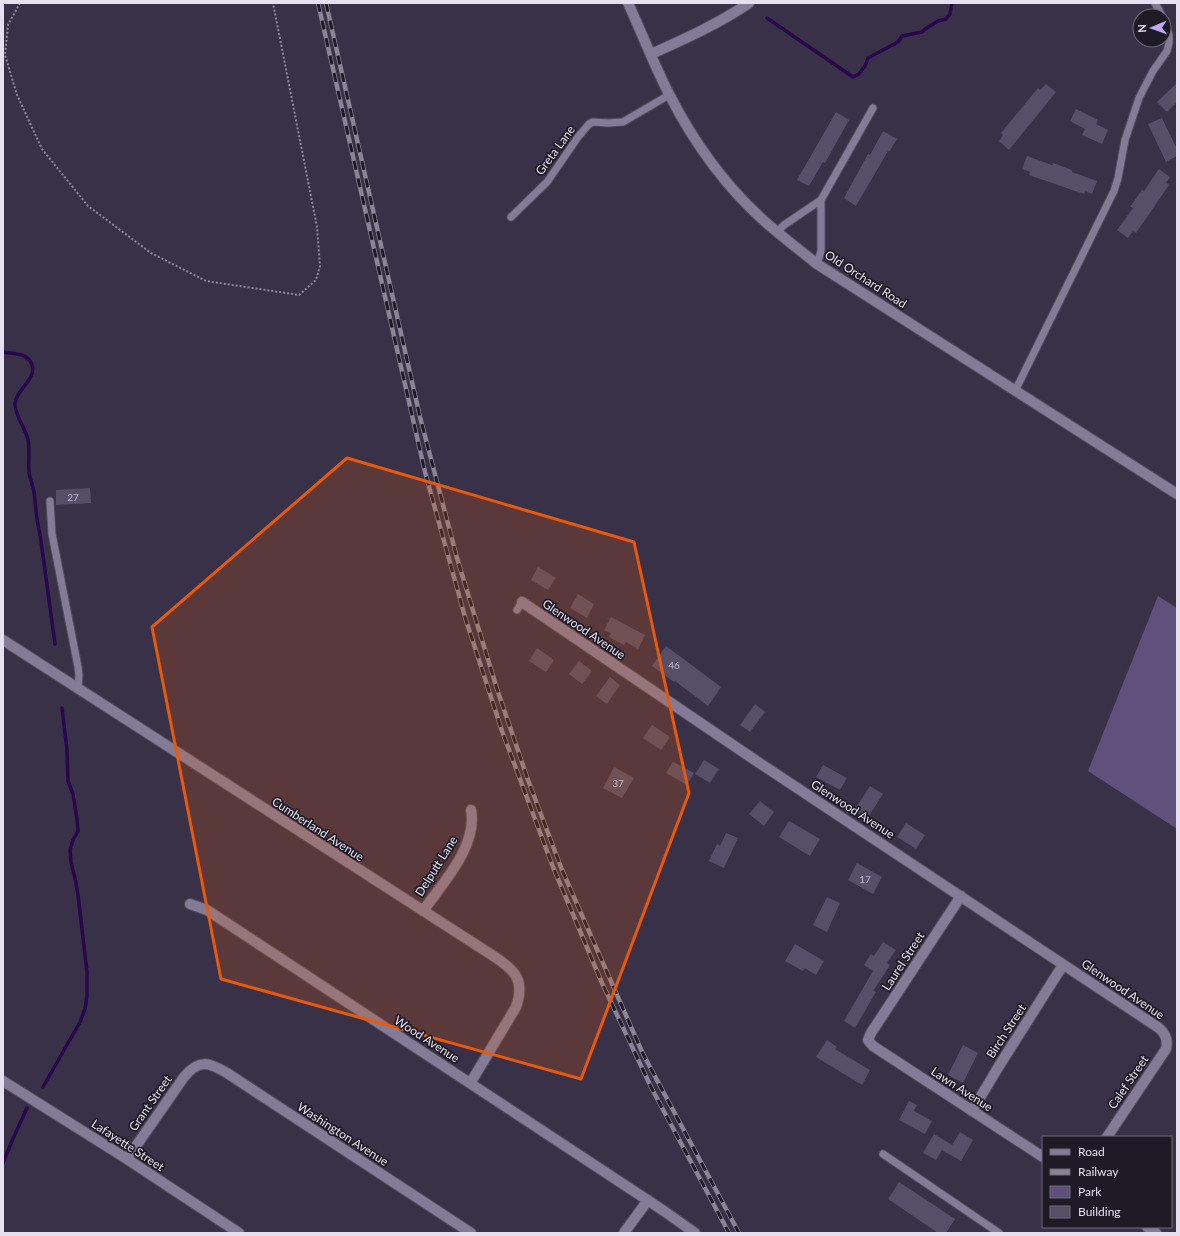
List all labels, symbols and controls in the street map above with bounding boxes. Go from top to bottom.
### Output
north arrow [1132,8,1172,48]
text: N [1135,24,1148,33]
street label: Greta Lane [532,122,578,178]
street label: Old Orchard Road [822,247,910,311]
house number: 27 [67,491,79,503]
street label: Glenwood Avenue [540,596,628,662]
house number: 46 [668,659,680,671]
street label: Glenwood Avenue [808,776,898,842]
house number: 37 [612,777,624,789]
street label: Cumberland Avenue [269,794,367,864]
street label: Delputt Lane [412,833,460,899]
house number: 17 [859,873,871,885]
street label: Laurel Street [879,928,928,993]
street label: Glenwood Avenue [1079,956,1167,1022]
street label: Birch Street [983,1000,1029,1061]
street label: Wood Avenue [392,1012,462,1066]
street label: Calef Street [1105,1052,1152,1112]
street label: Lawn Avenue [928,1063,996,1115]
street label: Grant Street [125,1072,175,1134]
street label: Washington Avenue [295,1099,391,1169]
street label: Lafayette Street [89,1116,168,1174]
legend [1042,1136,1172,1228]
text: Road [1078,1144,1105,1159]
text: Railway [1078,1164,1119,1179]
text: Park [1078,1184,1102,1199]
text: Building [1078,1204,1121,1219]

